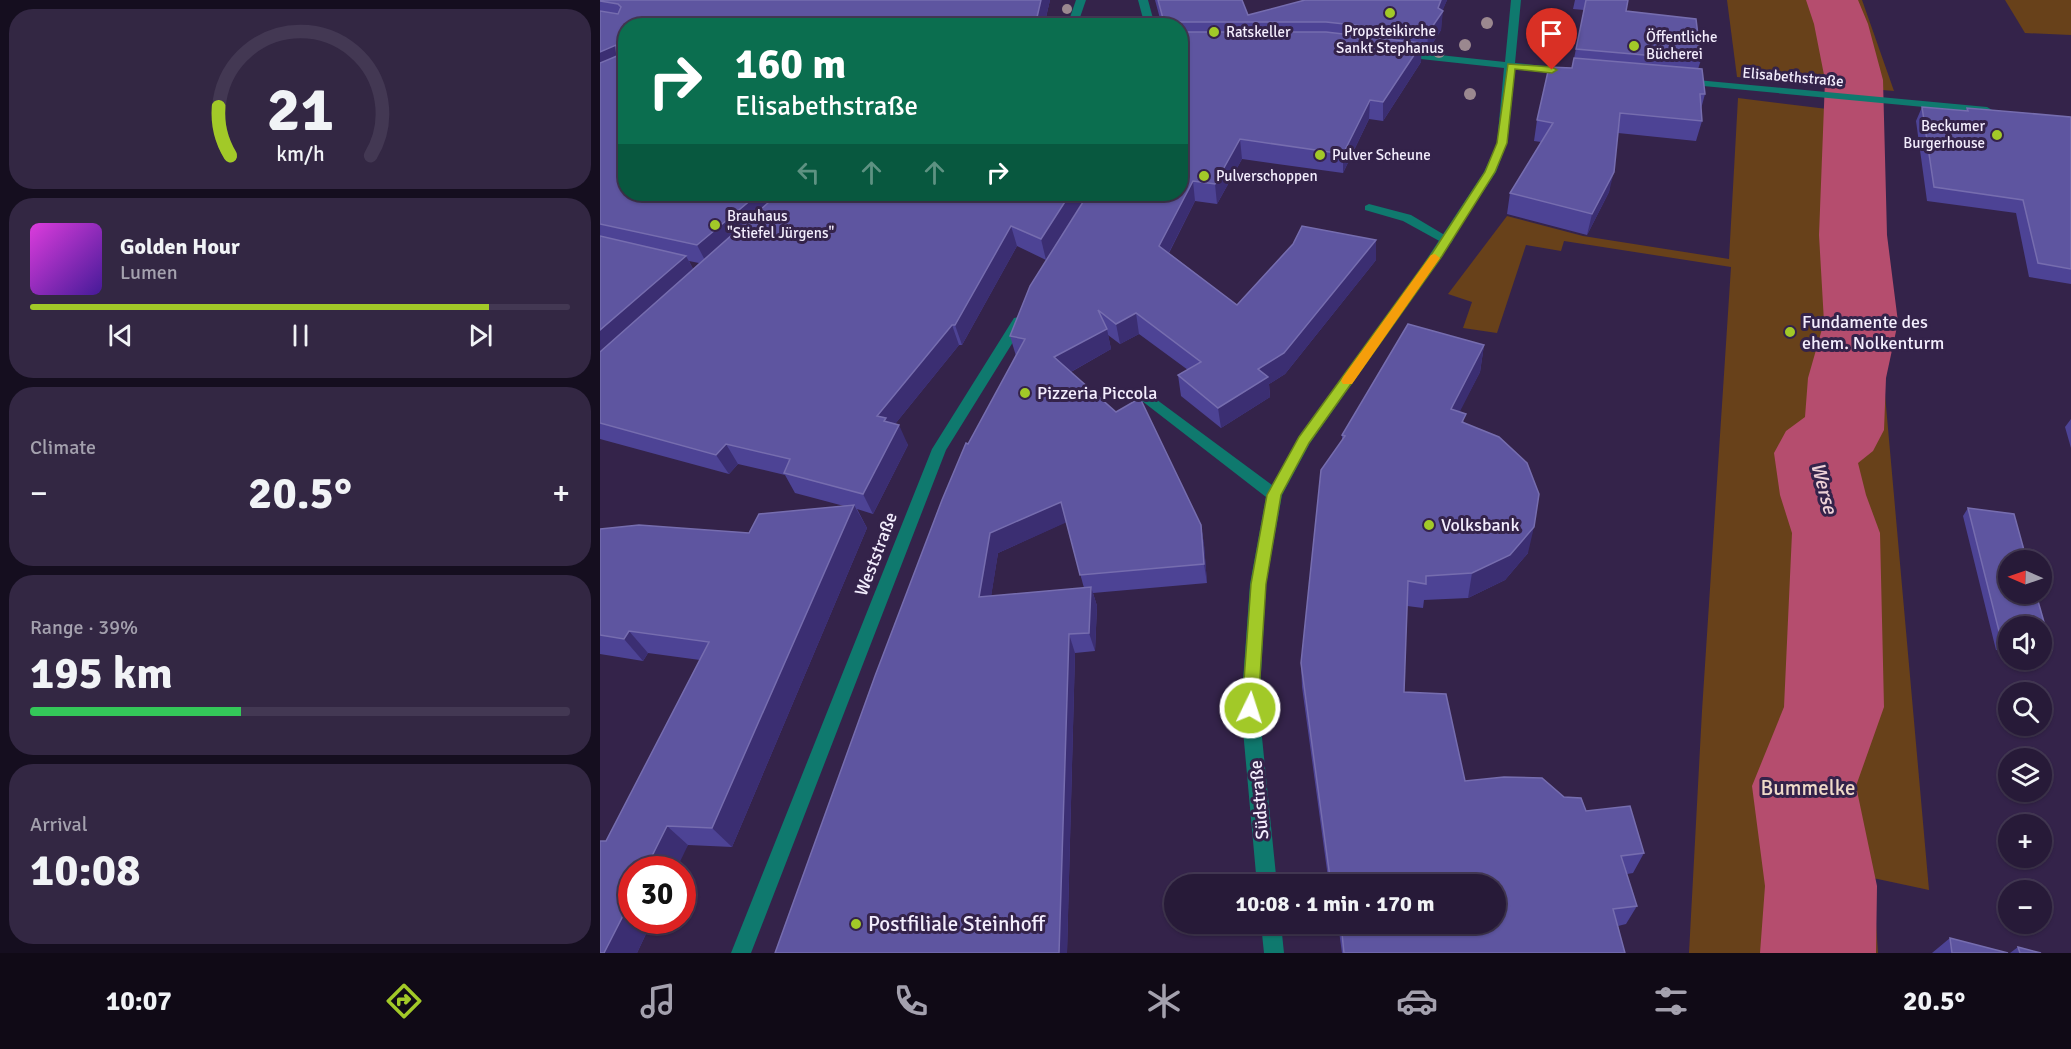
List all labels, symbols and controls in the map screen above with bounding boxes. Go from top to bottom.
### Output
marker: Propsteikirche Sankt Stephanus [1383,6,1397,20]
pin [1526,8,1577,70]
icon: arrive [1535,17,1568,50]
place label: Propsteikirche Sankt Stephanus [1336,22,1444,57]
place label: Ratskeller [1226,23,1291,41]
marker: Ratskeller [1207,25,1221,39]
place label: Öffentliche Bücherei [1646,28,1717,63]
text: 160 m [735,39,846,90]
marker: Öffentliche Bücherei [1627,39,1641,53]
icon: right [636,42,714,120]
street label: Elisabethstraße [1742,64,1844,90]
text: 21 [266,71,334,148]
text: Elisabethstraße [735,90,918,123]
place label: Beckumer Burgerhouse [1903,117,1985,152]
marker: Beckumer Burgerhouse [1990,128,2004,142]
text: km/h [276,141,324,167]
place label: Pulver Scheune [1332,146,1431,164]
marker: Pulver Scheune [1313,148,1327,162]
icon: left [792,156,825,189]
icon: ahead [855,156,888,189]
icon: ahead [918,156,951,189]
icon: right [981,156,1014,189]
place label: Pulverschoppen [1216,167,1318,185]
marker: Pulverschoppen [1197,169,1211,183]
place label: Brauhaus "Stiefel Jürgens" [727,207,835,242]
marker: Brauhaus "Stiefel Jürgens" [708,218,722,232]
text: Golden Hour [120,233,240,260]
text: Lumen [120,260,178,285]
place label: Fundamente des ehem. Nolkenturm [1802,311,1944,354]
icon: previous [104,319,137,352]
icon: pause [284,319,317,352]
icon: next [464,319,497,352]
marker: Fundamente des ehem. Nolkenturm [1783,325,1797,339]
place label: Pizzeria Piccola [1037,382,1157,404]
marker: Pizzeria Piccola [1018,386,1032,400]
text: Climate [30,435,96,460]
water label: Werse [1805,459,1843,517]
text: 20.5° [248,466,352,521]
text: − [30,473,48,514]
text: + [552,473,570,514]
street label: Weststraße [850,509,902,599]
place label: Volksbank [1441,514,1519,536]
marker: Volksbank [1422,518,1436,532]
north arrow [1998,550,2052,604]
map controls [1998,550,2052,934]
text: Range · 39% [30,615,138,640]
button: sound [1998,616,2052,670]
text: 195 km [30,646,173,701]
position arrow [1218,676,1282,740]
button: search [1998,682,2052,736]
button: layers [1998,748,2052,802]
street label: Südstraße [1245,759,1273,841]
park label: Bummelke [1761,775,1855,801]
text: Arrival [30,812,88,837]
button: + [1998,814,2052,868]
text: 10:08 [30,843,140,898]
speed limit sign: 30 [618,856,696,934]
button: − [1998,880,2052,934]
text: 10:08 · 1 min · 170 m [1235,890,1435,917]
place label: Postfiliale Steinhoff [868,911,1047,937]
marker: Postfiliale Steinhoff [849,917,863,931]
icon: directions [383,980,425,1022]
icon: music [637,980,679,1022]
icon: phone [890,980,932,1022]
icon: climate [1143,980,1185,1022]
icon: car [1396,980,1438,1022]
icon: filters [1650,980,1692,1022]
text: 10:07 [106,985,172,1018]
text: 20.5° [1903,985,1965,1018]

